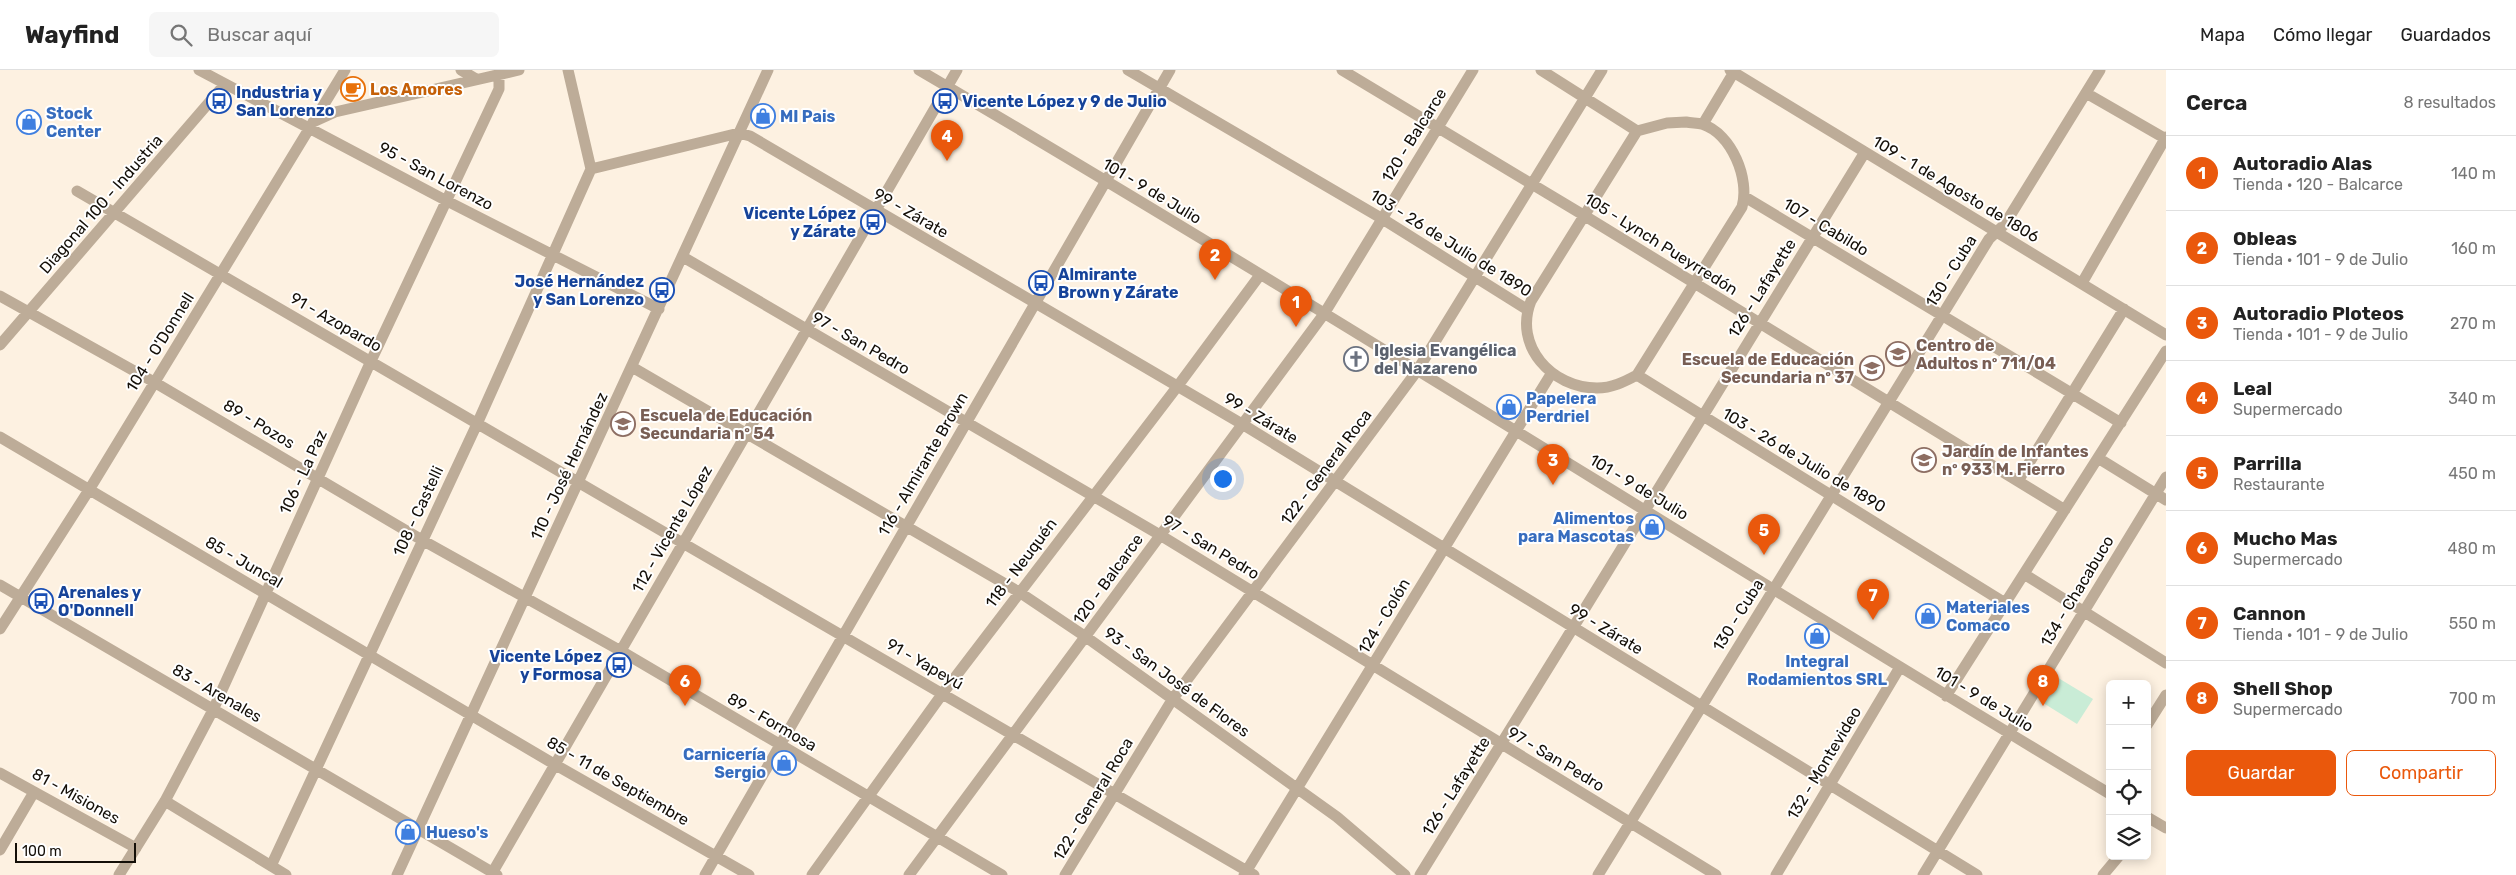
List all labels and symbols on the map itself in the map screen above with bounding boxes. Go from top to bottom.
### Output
cafe icon: Los Amores [340,76,366,102]
place label: Los Amores [370,80,463,99]
place label: Industria y San Lorenzo [236,83,335,120]
street label: 120 - Balcarce [1378,85,1450,185]
bus stop icon: Industria y San Lorenzo [206,88,232,114]
bus stop icon: Vicente López y 9 de Julio [932,88,958,114]
place label: Vicente López y 9 de Julio [962,92,1167,111]
shop icon: MI Pais [750,103,776,129]
place label: Stock Center [46,104,102,141]
place label: MI Pais [780,107,835,126]
shop icon: Stock Center [16,109,42,135]
pin: 4 [931,120,963,161]
street label: Diagonal 100 - Industria [35,131,167,277]
street label: 109 - 1 de Agosto de 1806 [1869,132,2043,246]
street label: 95 - San Lorenzo [376,138,496,214]
street label: 101 - 9 de Julio [1099,154,1205,228]
street label: 99 - Zárate [870,184,952,242]
street label: 103 - 26 de Julio de 1890 [1367,185,1535,301]
street label: 105 - Lynch Pueyrredón [1581,189,1741,299]
street label: 107 - Cabildo [1780,194,1872,260]
place label: Vicente López y Zárate [743,204,856,241]
bus stop icon: Vicente López y Zárate [860,209,886,235]
street label: 130 - Cuba [1922,232,1980,310]
street label: 126 - Lafayette [1724,235,1800,341]
pin: 2 [1199,239,1231,280]
place label: Almirante Brown y Zárate [1058,265,1179,302]
bus stop icon: Almirante Brown y Zárate [1028,270,1054,296]
place label: José Hernández y San Lorenzo [515,272,644,309]
bus stop icon: José Hernández y San Lorenzo [649,277,675,303]
pin: 1 [1280,286,1312,327]
street label: 91 - Azopardo [287,288,385,356]
street label: 104 - O'Donnell [122,289,198,395]
street label: 97 - San Pedro [809,307,913,379]
place label: Centro de Adultos nº 711/04 [1916,336,2056,373]
place label: Iglesia Evangélica del Nazareno [1374,341,1516,378]
school or university icon: Centro de Adultos nº 711/04 [1885,341,1911,367]
church icon: Iglesia Evangélica del Nazareno [1343,346,1369,372]
place label: Escuela de Educación Secundaria nº 37 [1682,350,1854,387]
school or university icon: Escuela de Educación Secundaria nº 37 [1859,355,1885,381]
street label: 110 - José Hernández [526,389,612,543]
street label: 116 - Almirante Brown [874,389,972,539]
street label: 99 - Zárate [1221,389,1301,448]
place label: Papelera Perdriel [1526,389,1596,426]
shop icon: Papelera Perdriel [1496,394,1522,420]
street label: 89 - Pozos [220,395,298,453]
street label: 103 - 26 de Julio de 1890 [1719,404,1889,516]
place label: Escuela de Educación Secundaria nº 54 [640,406,812,443]
street label: 122 - General Roca [1276,406,1376,528]
school or university icon: Escuela de Educación Secundaria nº 54 [610,411,636,437]
street label: 106 - La Paz [275,427,331,517]
place label: Jardín de Infantes nº 933 M. Fierro [1942,442,2089,479]
pin: 3 [1537,444,1569,485]
school or university icon: Jardín de Infantes nº 933 M. Fierro [1911,447,1937,473]
street label: 101 - 9 de Julio [1586,450,1692,524]
street label: 112 - Vicente López [628,462,716,596]
street label: 108 - Castelli [389,463,447,559]
your location [1210,466,1236,492]
place label: Alimentos para Mascotas [1518,509,1634,546]
street label: 97 - San Pedro [1159,511,1263,583]
shop icon: Alimentos para Mascotas [1639,514,1665,540]
pin: 5 [1748,514,1780,555]
street label: 118 - Neuquén [981,515,1061,611]
street label: 120 - Balcarce [1069,530,1147,628]
street label: 85 - Juncal [202,532,286,592]
street label: 134 - Chacabuco [2036,532,2118,650]
street label: 124 - Colón [1354,575,1414,657]
street label: 130 - Cuba [1709,576,1767,654]
pin: 7 [1857,579,1889,620]
place label: Arenales y O'Donnell [58,583,142,620]
bus stop icon: Arenales y O'Donnell [28,588,54,614]
place label: Materiales Comaco [1946,598,2030,635]
street label: 99 - Zárate [1566,600,1646,659]
shop icon: Materiales Comaco [1915,603,1941,629]
street label: 93 - San José de Flores [1101,623,1253,741]
shop icon: Integral Rodamientos SRL [1804,623,1830,649]
street label: 91 - Yapeyú [883,634,967,694]
place label: Vicente López y Formosa [489,647,602,684]
bus stop icon: Vicente López y Formosa [606,652,632,678]
place label: Integral Rodamientos SRL [1747,652,1887,689]
street label: 83 - Arenales [169,660,265,726]
street label: 101 - 9 de Julio [1931,662,2037,736]
pin: 6 [669,665,701,706]
pin: 8 [2027,665,2059,706]
street label: 89 - Formosa [724,689,820,755]
street label: 132 - Montevideo [1783,703,1865,823]
street label: 97 - San Pedro [1504,723,1608,795]
street label: 85 - 11 de Septiembre [543,732,693,830]
street label: 126 - Lafayette [1418,733,1494,839]
street label: 122 - General Roca [1049,734,1137,864]
place label: Carnicería Sergio [683,745,766,782]
shop icon: Carnicería Sergio [771,750,797,776]
street label: 81 - Misiones [29,764,123,828]
shop icon: Hueso's [395,819,421,845]
place label: Hueso's [426,823,489,842]
scale bar [15,840,136,863]

